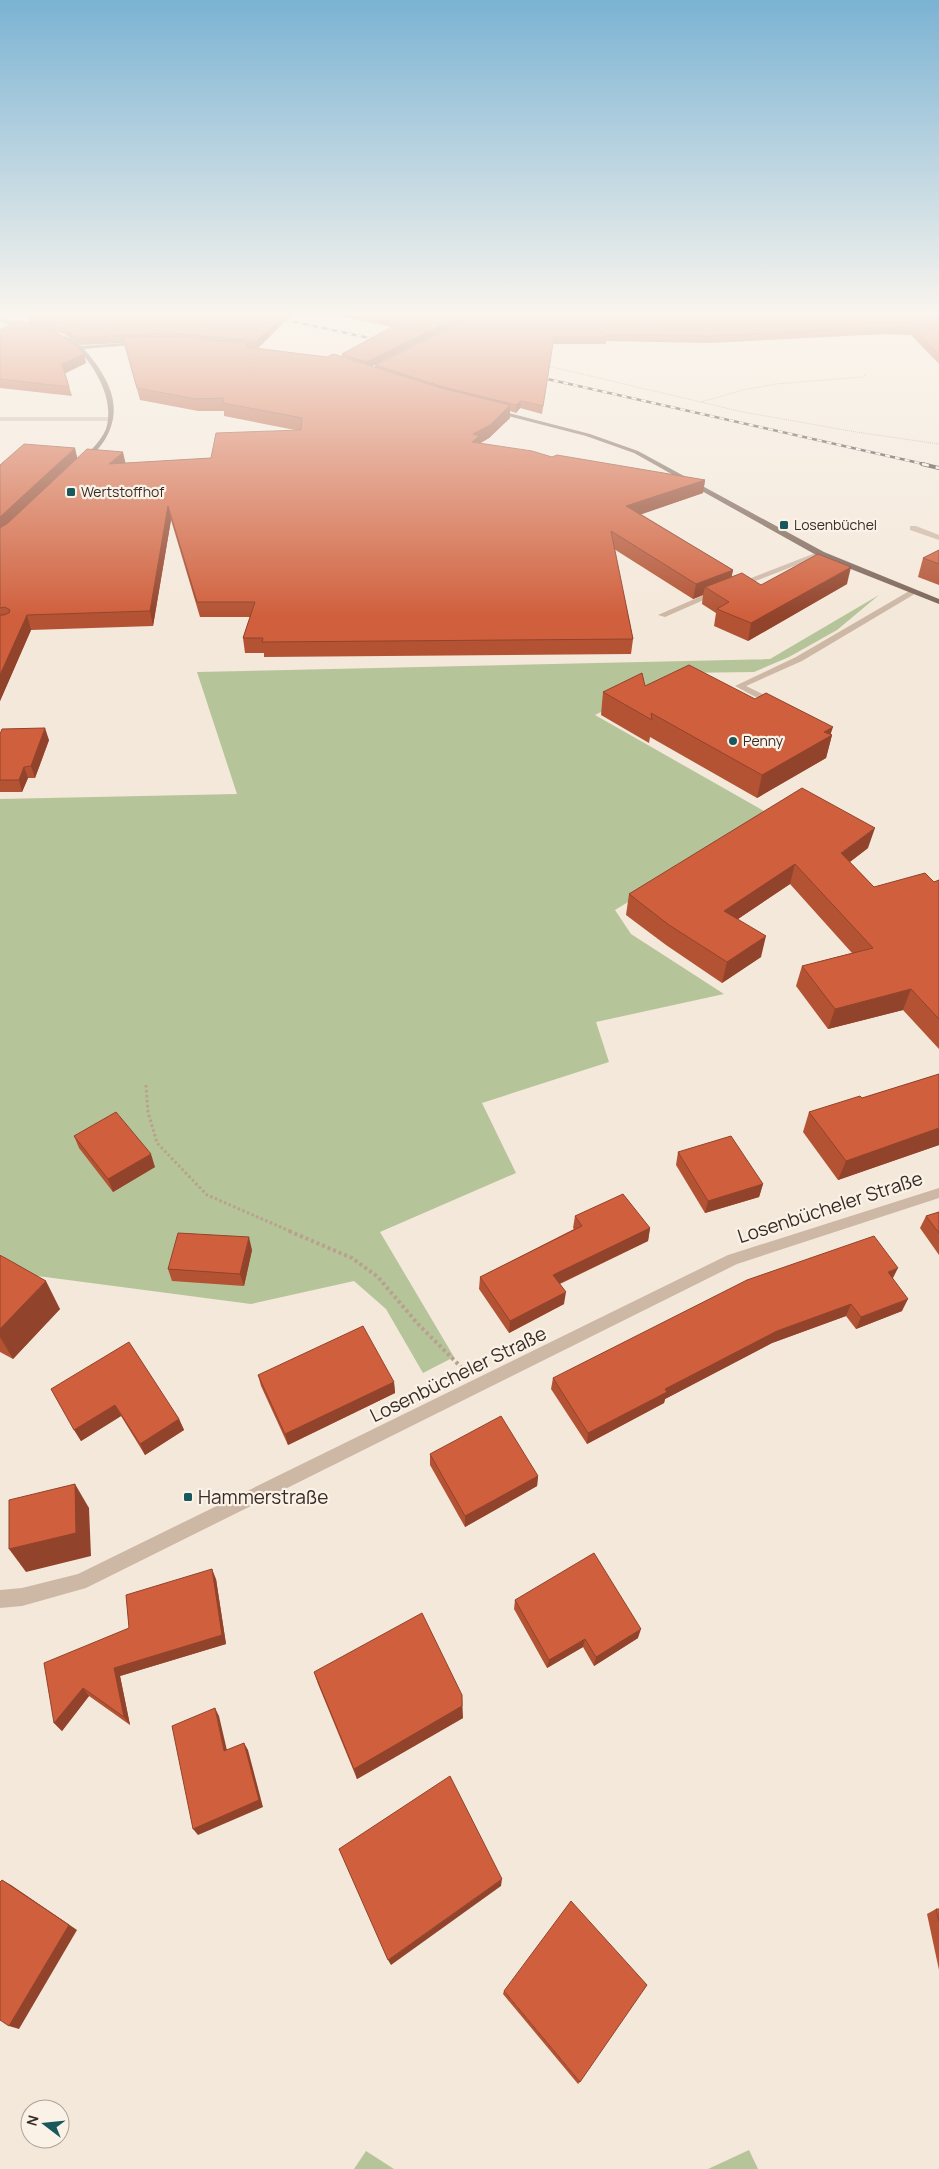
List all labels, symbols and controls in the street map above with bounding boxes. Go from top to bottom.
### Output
place label: Wertstoffhof [81,482,164,501]
marker: Wertstoffhof [65,486,77,498]
place label: Losenbüchel [794,515,877,534]
marker: Losenbüchel [778,519,790,531]
place label: Penny [743,731,784,750]
marker: Penny [727,735,739,747]
street label: Losenbücheler Straße [734,1165,926,1249]
street label: Losenbücheler Straße [365,1320,551,1428]
place label: Hammerstraße [198,1484,328,1510]
marker: Hammerstraße [182,1491,194,1503]
north arrow [20,2099,70,2149]
text: N [22,2113,43,2128]

